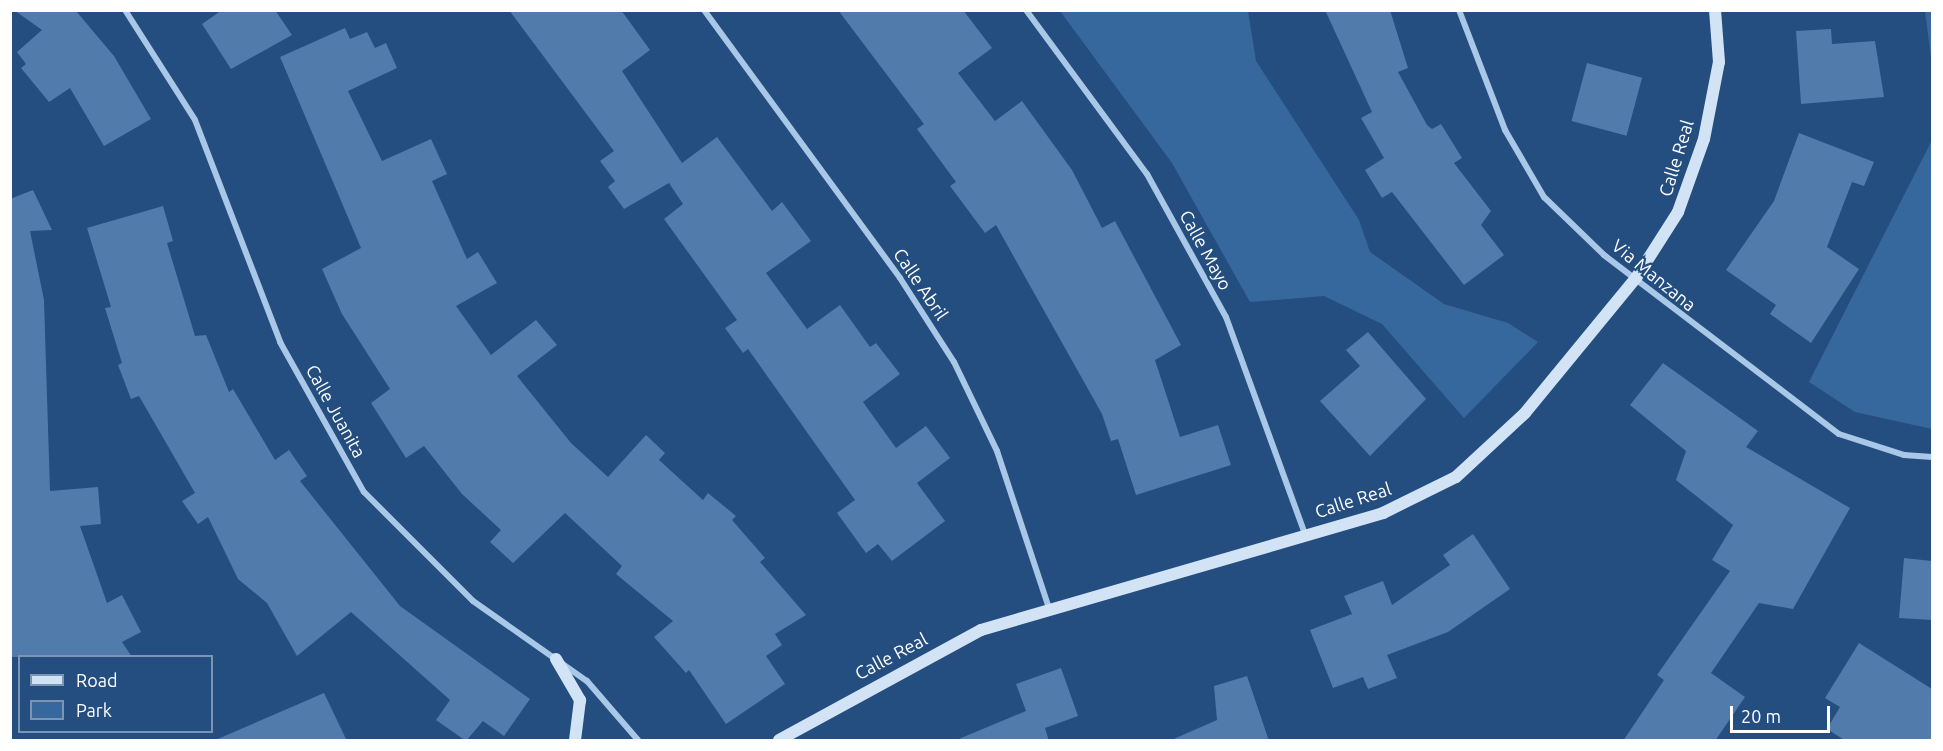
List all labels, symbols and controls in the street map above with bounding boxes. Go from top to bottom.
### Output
street label: Calle Real [1654,117,1698,199]
street label: Calle Mayo [1175,206,1237,294]
street label: Via Manzana [1608,235,1700,315]
street label: Calle Abril [889,244,953,324]
street label: Calle Juanita [302,361,370,461]
street label: Calle Real [1312,478,1394,522]
street label: Calle Real [851,628,931,684]
legend [18,655,213,733]
text: Road [76,670,118,690]
scale bar [1733,694,1834,732]
text: Park [76,700,112,720]
text: 20 m [1741,706,1781,726]

